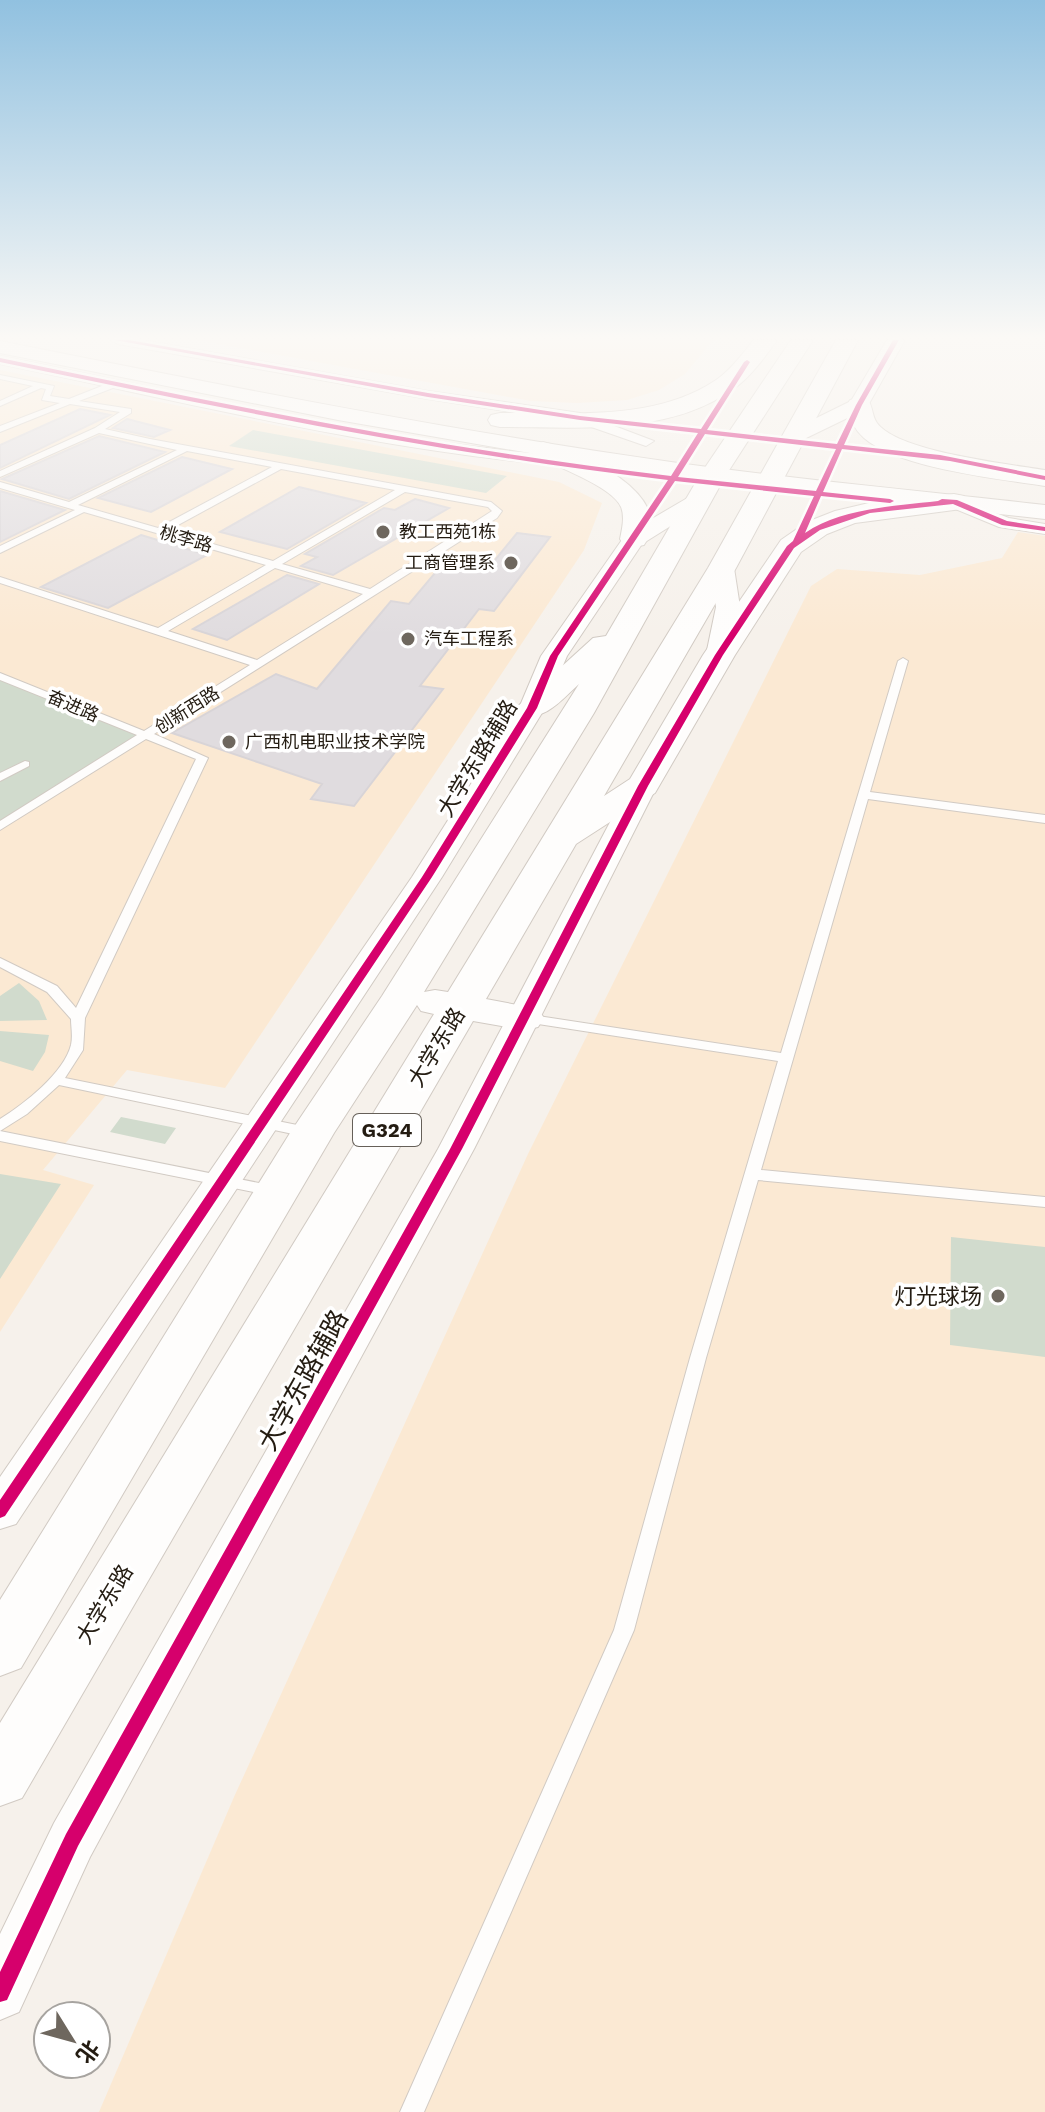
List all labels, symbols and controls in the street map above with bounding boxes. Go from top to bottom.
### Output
street label: 桃李路 [157,521,215,556]
place label: 教工西苑1栋 [399,521,496,542]
marker: 教工西苑1栋 [374,523,392,541]
place label: 工商管理系 [405,552,495,573]
marker: 工商管理系 [502,554,520,572]
place label: 汽车工程系 [424,628,514,649]
marker: 汽车工程系 [399,630,417,648]
street label: 创新西路 [151,682,223,738]
street label: 奋进路 [44,685,102,726]
street label: 大学东路辅路 [433,695,522,821]
place label: 广西机电职业技术学院 [245,731,425,752]
marker: 广西机电职业技术学院 [220,733,238,751]
street label: 大学东路 [403,1003,470,1091]
road number: G324 [353,1114,421,1146]
place label: 灯光球场 [894,1284,982,1309]
marker: 灯光球场 [989,1287,1007,1305]
street label: 大学东路辅路 [252,1305,354,1455]
street label: 大学东路 [71,1560,138,1648]
north arrow [32,2000,112,2080]
text: 北 [71,2035,104,2068]

